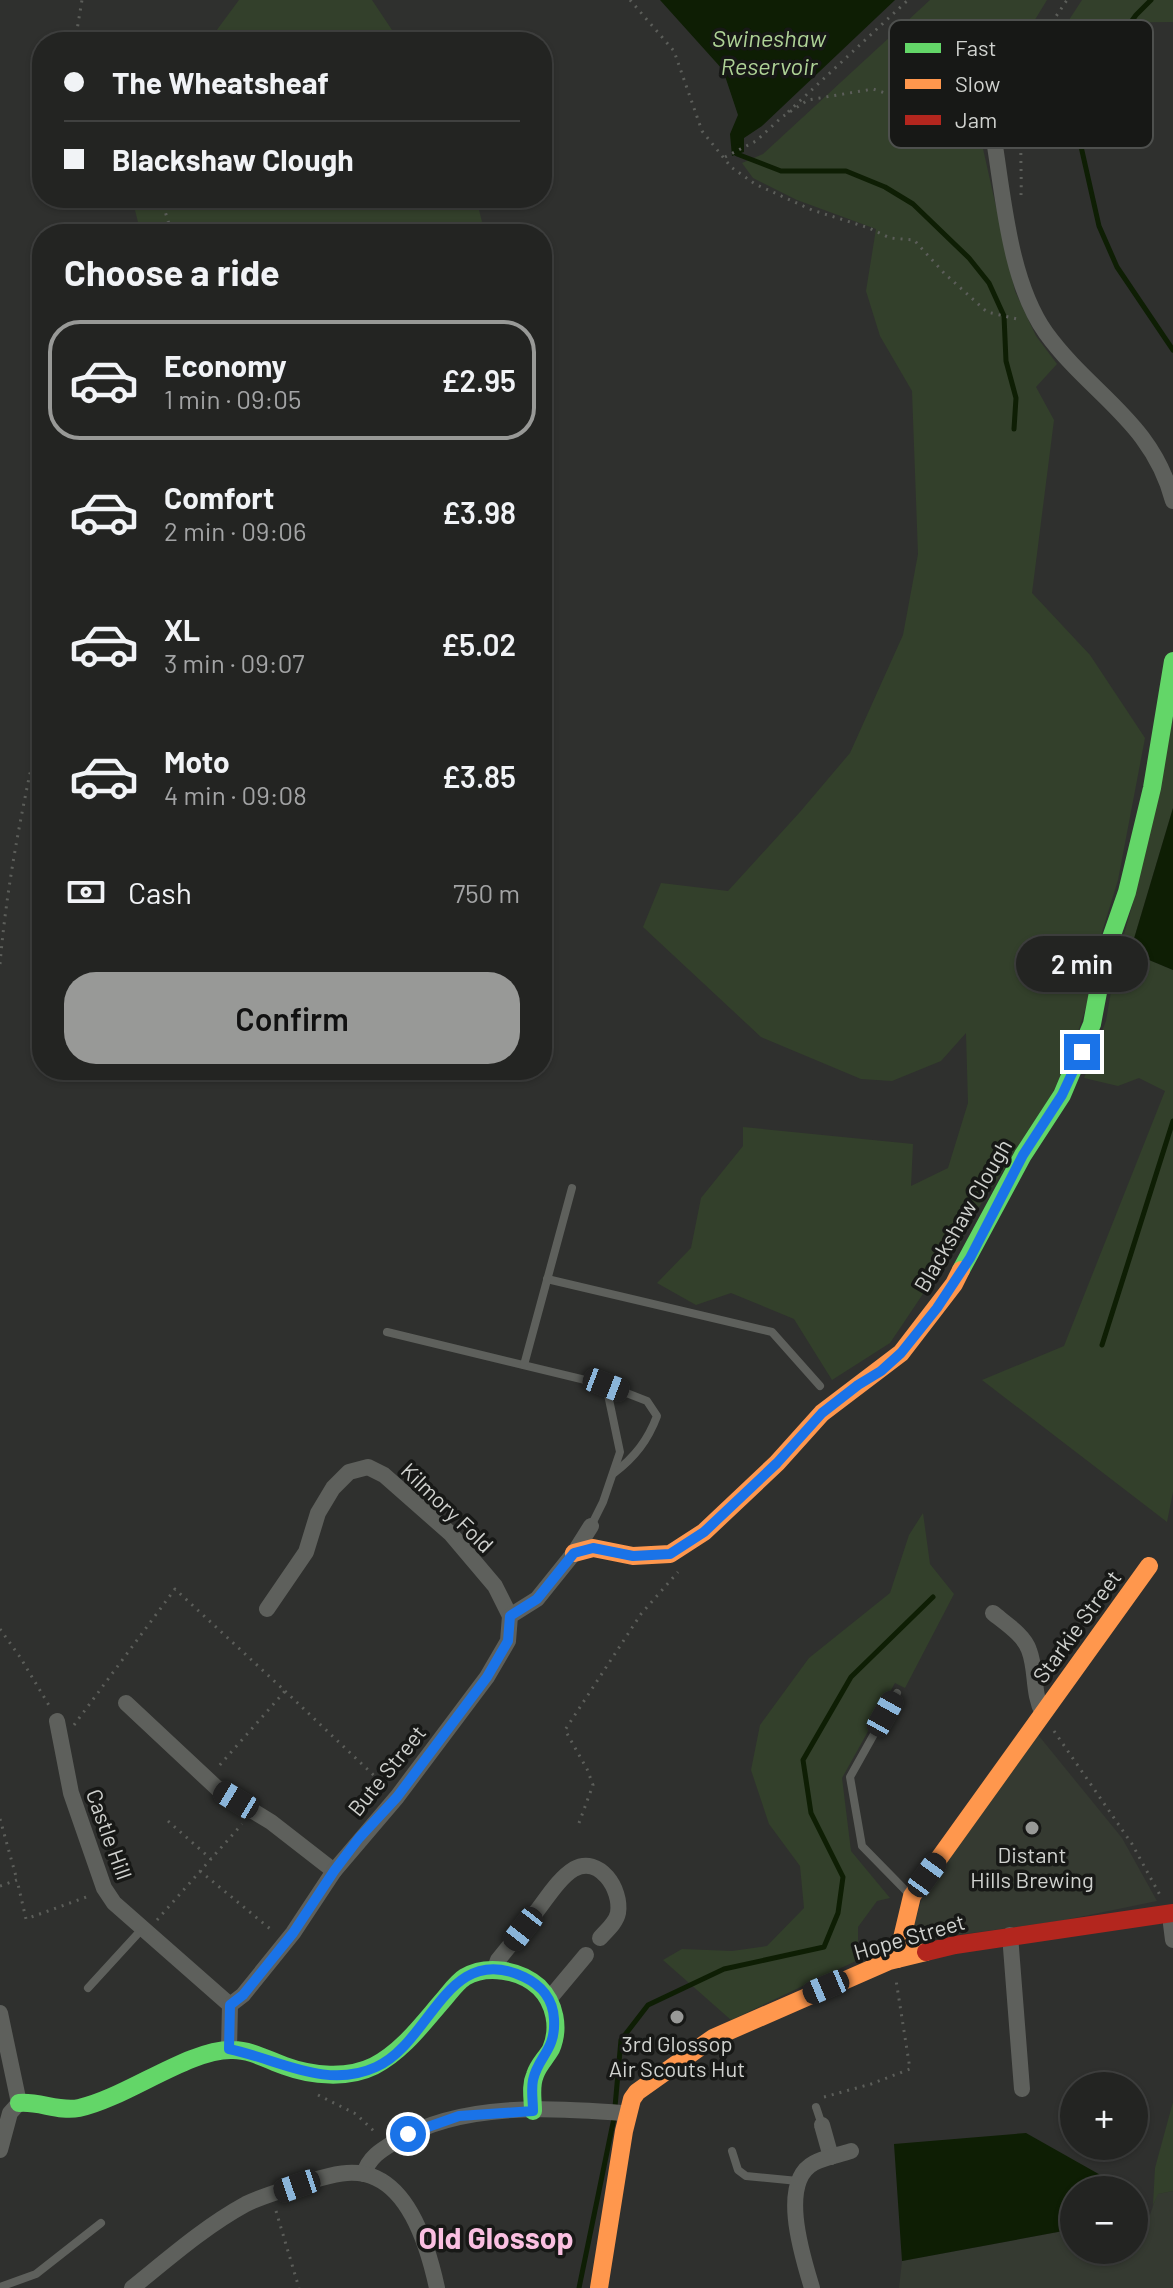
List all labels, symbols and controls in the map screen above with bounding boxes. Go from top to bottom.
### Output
legend [889,20,1153,148]
water label: Swineshaw Reservoir [712,23,827,80]
text: Fast [955,34,997,60]
text: The Wheatsheaf [112,64,329,100]
text: Slow [955,70,1000,96]
text: Jam [955,106,997,132]
text: Blackshaw Clough [112,141,354,177]
text: Choose a ride [64,250,280,293]
icon: car [68,344,140,416]
text: Economy [164,347,287,383]
text: £2.95 [441,362,516,398]
text: 1 min · 09:05 [164,383,301,414]
icon: car [68,476,140,548]
text: Comfort [164,479,274,515]
text: £3.98 [442,494,516,530]
text: 2 min · 09:06 [164,515,306,546]
icon: car [68,608,140,680]
text: XL [164,611,200,647]
text: £5.02 [441,626,516,662]
text: 3 min · 09:07 [164,647,305,678]
icon: car [68,740,140,812]
text: Moto [164,743,230,779]
text: £3.85 [442,758,516,794]
text: 4 min · 09:08 [164,779,307,810]
icon: cash [64,870,108,914]
text: Cash [128,874,192,910]
text: 750 m [453,877,520,908]
callout: 2 min [1016,936,1148,992]
text: 2 min [1051,948,1113,979]
button: Confirm [64,972,520,1064]
route end [1064,1034,1100,1070]
street label: Blackshaw Clough [908,1134,1016,1296]
car [579,1365,633,1405]
street label: Kilmory Fold [397,1457,499,1557]
street label: Starkie Street [1026,1565,1126,1687]
car [863,1687,907,1741]
street label: Bute Street [342,1719,430,1821]
car [209,1777,263,1823]
street label: Castle Hill [82,1785,138,1883]
marker: Distant Hills Brewing [1023,1819,1041,1837]
place label: Distant Hills Brewing [970,1841,1094,1892]
car [903,1849,951,1901]
car [499,1903,547,1955]
street label: Hope Street [850,1908,968,1964]
car [799,1967,853,2007]
marker: 3rd Glossop Air Scouts Hut [668,2008,686,2026]
place label: 3rd Glossop Air Scouts Hut [609,2030,745,2081]
map controls [1060,2072,1148,2264]
button: + [1060,2072,1148,2160]
route start [390,2116,426,2152]
car [270,2167,324,2205]
button: − [1060,2176,1148,2264]
district label: Old Glossop [419,2219,573,2255]

